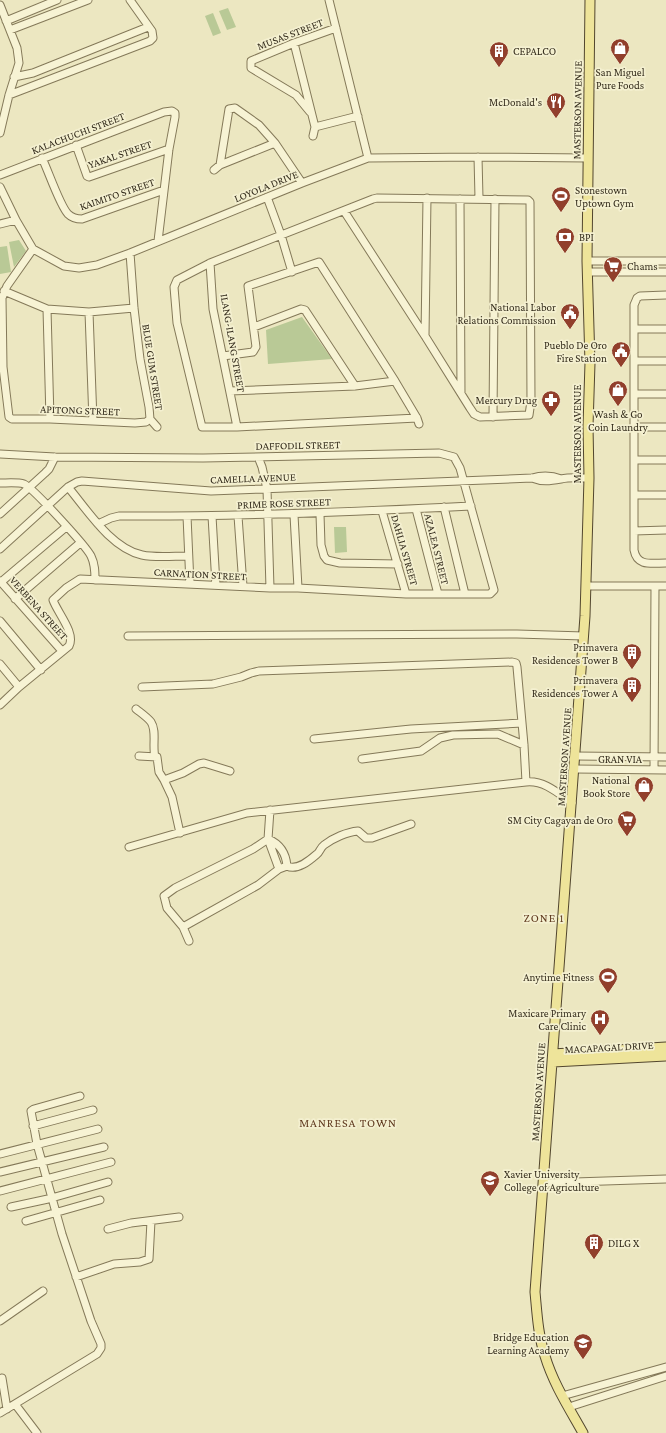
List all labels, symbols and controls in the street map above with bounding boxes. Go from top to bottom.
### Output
street label: MUSAS STREET [255,16,325,52]
shop icon: San Miguel Pure Foods [609,37,631,65]
building icon: CEPALCO [488,40,510,68]
place label: CEPALCO [513,45,556,57]
street label: MASTERSON AVENUE [570,60,584,160]
place label: San Miguel Pure Foods [595,66,645,91]
restaurant icon: McDonald's [545,91,567,119]
place label: McDonald's [489,96,542,108]
street label: KALACHUCHI STREET [30,110,126,156]
street label: YAKAL STREET [87,137,153,171]
street label: LOYOLA DRIVE [232,168,300,204]
street label: KAIMITO STREET [78,176,156,212]
place label: Stonestown Uptown Gym [575,184,634,210]
sports icon: Stonestown Uptown Gym [550,185,572,213]
bank icon: BPI [554,226,576,254]
place label: BPI [579,231,594,243]
supermarket icon: Chams [602,255,624,283]
place label: Chams [627,260,658,272]
street label: ILANG-ILANG STREET [218,293,248,393]
place label: National Labor Relations Commission [458,301,556,326]
public building icon: National Labor Relations Commission [559,302,581,330]
street label: BLUE GUM STREET [140,323,166,411]
place label: Pueblo De Oro Fire Station [544,339,608,364]
public building icon: Pueblo De Oro Fire Station [610,340,632,368]
shop icon: Wash & Go Coin Laundry [607,379,629,407]
street label: MASTERSON AVENUE [571,385,583,483]
pharmacy icon: Mercury Drug [540,389,562,417]
place label: Mercury Drug [476,394,538,407]
street label: APITONG STREET [40,403,120,417]
place label: Wash & Go Coin Laundry [588,408,649,434]
street label: DAFFODIL STREET [255,438,341,452]
street label: CAMELLA AVENUE [210,471,296,485]
street label: PRIME ROSE STREET [237,495,331,511]
street label: AZALEA STREET [422,512,452,586]
street label: DAHLIA STREET [389,513,421,587]
street label: CARNATION STREET [153,566,247,582]
street label: VERBENA STREET [7,574,71,642]
place label: Primavera Residences Tower B [532,641,618,666]
building icon: Primavera Residences Tower B [621,642,643,670]
place label: Primavera Residences Tower A [532,674,619,699]
building icon: Primavera Residences Tower A [621,675,643,703]
street label: MASTERSON AVENUE [555,707,573,807]
street label: GRAN VIA [598,753,643,765]
place label: National Book Store [583,774,630,799]
shop icon: National Book Store [633,775,655,803]
supermarket icon: SM City Cagayan de Oro [616,809,638,837]
place label: SM City Cagayan de Oro [508,814,614,827]
district label: ZONE 1 [524,911,564,925]
sports icon: Anytime Fitness [597,966,619,994]
place label: Anytime Fitness [523,971,594,984]
place label: Maxicare Primary Care Clinic [508,1007,587,1032]
hospital icon: Maxicare Primary Care Clinic [589,1008,611,1036]
street label: MACAPAGAL DRIVE [564,1039,654,1055]
street label: MASTERSON AVENUE [529,1042,547,1142]
district label: MANRESA TOWN [299,1116,397,1130]
place label: Xavier University College of Agriculture [504,1168,599,1194]
school or university icon: Xavier University College of Agriculture [479,1169,501,1197]
building icon: DILG X [583,1232,605,1260]
place label: DILG X [608,1237,640,1249]
place label: Bridge Education Learning Academy [487,1331,570,1357]
school or university icon: Bridge Education Learning Academy [572,1332,594,1360]

